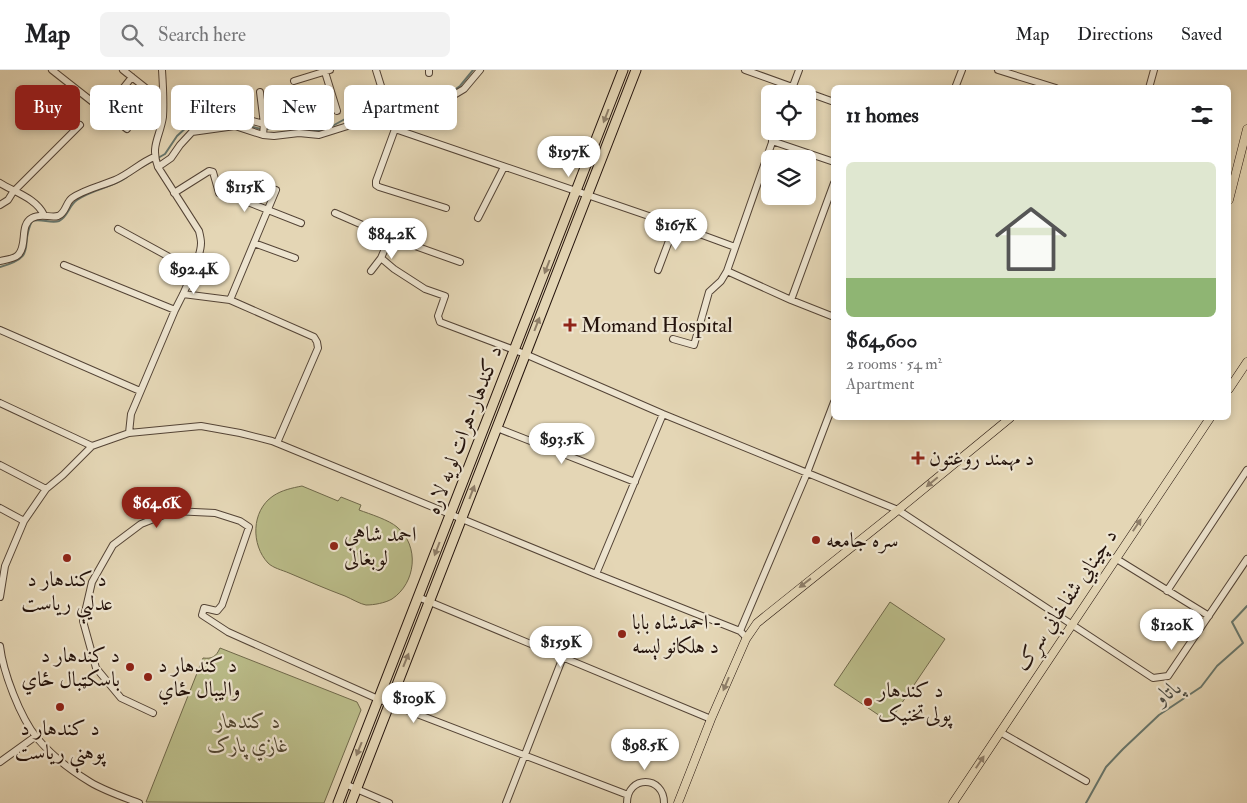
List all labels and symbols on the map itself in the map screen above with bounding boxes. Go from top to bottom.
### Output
one-way arrow [602,108,609,123]
pin: $197K [534,136,604,178]
pin: $115K [210,170,280,213]
pin: $167K [641,208,711,251]
pin: $84.2K [351,218,433,260]
pin: $92.4K [153,252,235,295]
one-way arrow [543,260,551,275]
place label: Momand Hospital [581,312,733,339]
one-way arrow [533,316,541,331]
marker: Momand Hospital [563,318,577,332]
street label: د کندهار-هرات لويه لاره [419,342,509,518]
pin: $93.5K [521,422,603,465]
place label: د مهمند روغتون [929,445,1034,472]
marker: د مهمند روغتون [911,451,925,465]
one-way arrow [926,476,938,487]
one-way arrow [468,484,476,499]
pin: $64.6K [116,486,198,529]
one-way arrow [1133,518,1142,532]
place label: احمد شاهي لوبغالی [344,521,417,572]
street label: د چينايي شفاخانې سړک [1009,524,1128,679]
place label: سره جامعه [826,527,898,554]
marker: سره جامعه [810,534,822,546]
marker: احمد شاهي لوبغالی [328,540,340,552]
one-way arrow [433,542,441,557]
marker: د کندهار د عدلیې رياست [61,552,73,564]
place label: د کندهار د عدلیې رياست [21,566,113,625]
one-way arrow [799,578,812,589]
pin: $120K [1137,608,1207,651]
place label: احمدشاه بابا - د هلکانو لېسه [632,609,722,661]
pin: $159K [526,626,596,668]
marker: احمدشاه بابا - د هلکانو لېسه [616,628,628,640]
place label: د کندهار د باسکټبال ځاي [21,642,120,695]
place label: د کندهار د واليبال ځاي [158,652,240,705]
one-way arrow [403,652,411,667]
marker: د کندهار د باسکټبال ځاي [124,661,136,673]
marker: د کندهار د واليبال ځاي [142,671,154,683]
water label: پاتاو [1147,672,1190,714]
one-way arrow [722,677,730,691]
place label: د کندهار پولی‌تخنیک [876,677,953,729]
pin: $109K [379,682,449,724]
marker: د کندهار پولی‌تخنیک [862,696,874,708]
marker: د کندهار د پوهنې رياست [54,701,66,713]
park label: د کندهار غازي پارک [207,708,289,761]
place label: د کندهار د پوهنې رياست [15,715,106,774]
pin: $98.5K [604,728,686,771]
one-way arrow [354,742,362,756]
one-way arrow [975,756,985,769]

